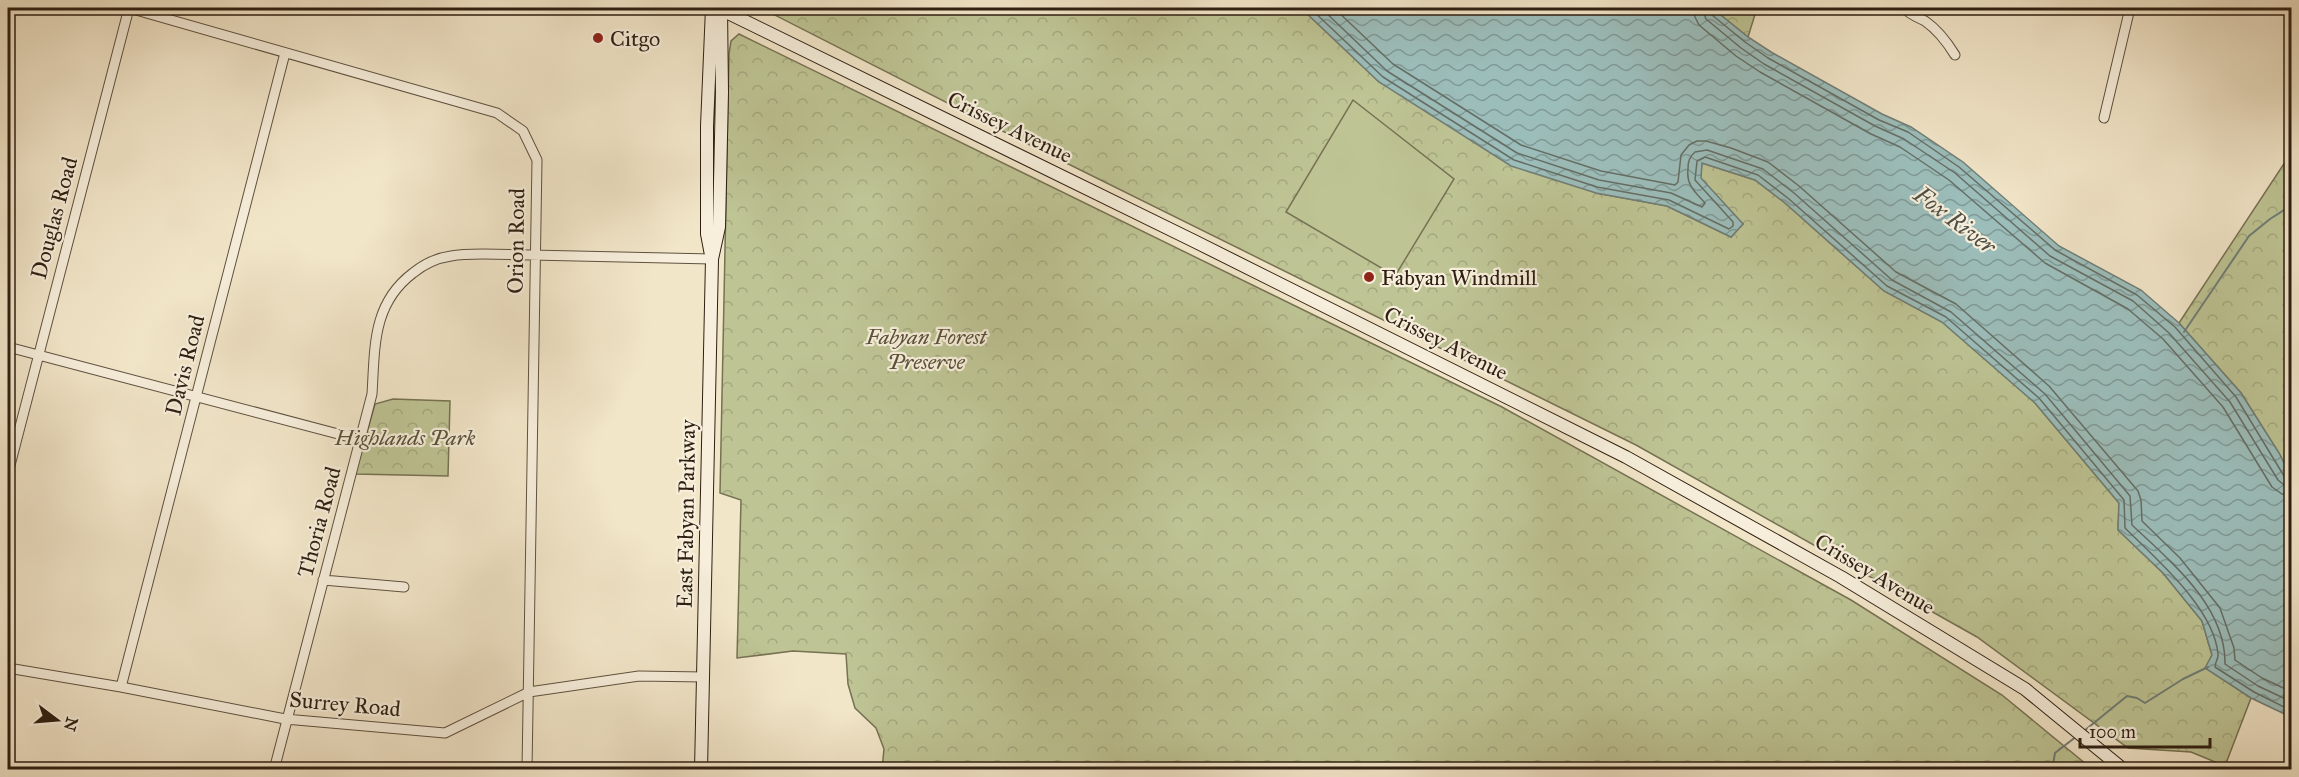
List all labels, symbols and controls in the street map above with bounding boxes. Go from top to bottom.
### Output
place label: Citgo [610,25,660,52]
marker: Citgo [591,31,605,45]
street label: Crissey Avenue [943,85,1077,169]
street label: Douglas Road [25,154,83,282]
water label: Fox River [1907,179,2004,262]
street label: Orion Road [502,188,530,294]
place label: Fabyan Windmill [1381,264,1537,291]
marker: Fabyan Windmill [1362,270,1376,284]
street label: Crissey Avenue [1380,300,1512,386]
street label: Davis Road [159,312,211,418]
park label: Fabyan Forest Preserve [865,323,987,375]
street label: East Fabyan Parkway [671,419,701,609]
park label: Highlands Park [334,424,476,451]
street label: Thoria Road [291,464,347,580]
street label: Crissey Avenue [1810,528,1940,620]
street label: Surrey Road [288,686,402,722]
north arrow [27,690,87,750]
scale bar [2080,711,2210,749]
text: N [60,715,82,734]
text: 100 m [2089,721,2136,743]

